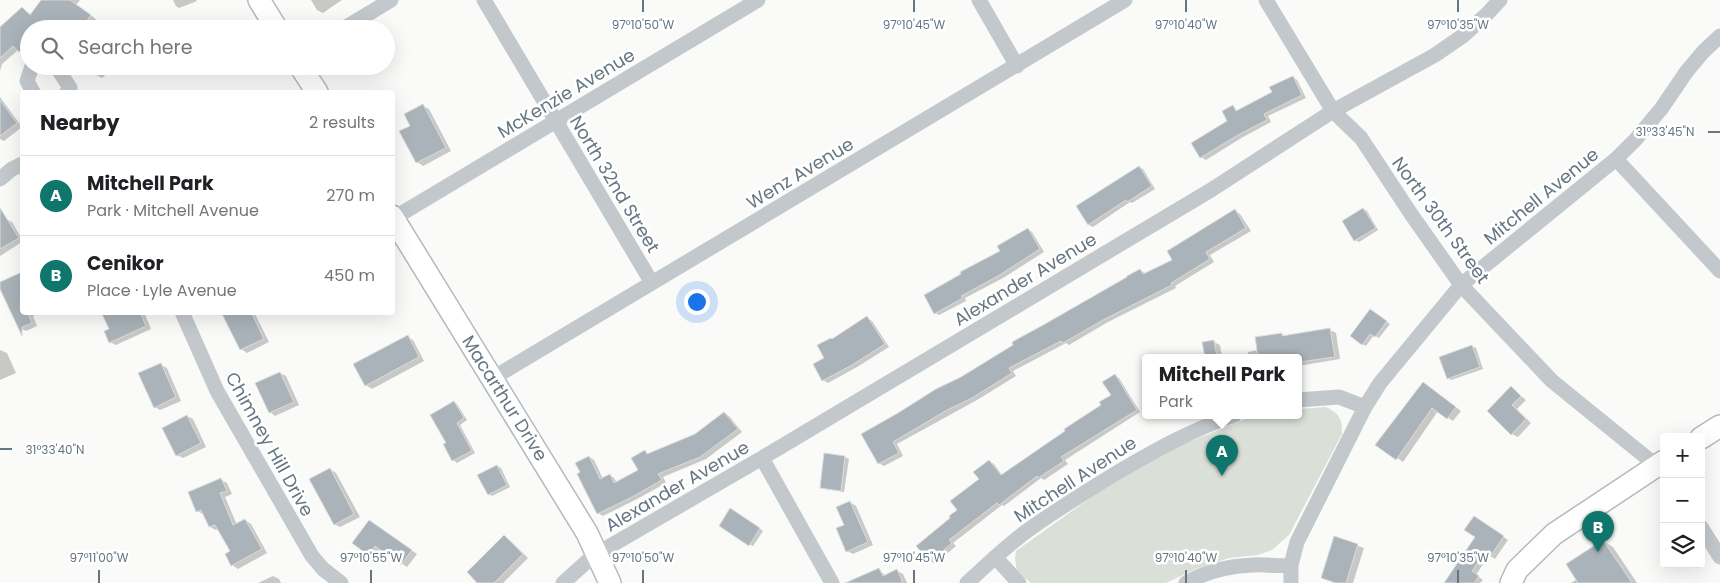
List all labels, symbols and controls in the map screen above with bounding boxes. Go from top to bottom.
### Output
text: 97°10'50"W [612,16,675,33]
text: 97°10'45"W [883,16,946,33]
text: 97°10'40"W [1155,16,1218,33]
text: 97°10'35"W [1427,16,1489,33]
search box [20,20,395,75]
icon: search [38,34,66,62]
text: Search here [78,34,192,61]
street label: McKenzie Avenue [493,42,639,144]
text: Nearby [40,108,120,137]
text: 2 results [309,111,375,134]
street label: North 32nd Street [564,111,666,257]
text: 31°33'45"N [1636,123,1694,140]
street label: Wenz Avenue [742,131,858,215]
street label: Mitchell Avenue [1478,142,1604,250]
street label: North 30th Street [1386,151,1496,289]
text: Mitchell Park [87,170,214,197]
text: A [50,184,62,207]
text: 270 m [326,184,375,207]
text: Park · Mitchell Avenue [87,199,259,222]
street label: Alexander Avenue [949,226,1101,332]
text: Cenikor [87,250,164,277]
text: B [51,264,61,287]
text: 450 m [324,264,375,287]
text: Place · Lyle Avenue [87,279,237,302]
your location [684,289,710,315]
street label: Macarthur Drive [456,330,554,466]
popup [1142,354,1302,419]
text: Mitchell Park [1159,361,1285,388]
street label: Chimney Hill Drive [220,367,320,521]
text: Park [1159,390,1193,413]
street label: Mitchell Avenue [1009,430,1141,528]
map controls [1660,433,1705,568]
button: + [1660,433,1705,478]
street label: Alexander Avenue [600,435,754,537]
pin: A [1206,435,1238,476]
text: 31°33'40"N [26,441,84,458]
button: − [1660,478,1705,523]
pin: B [1582,511,1614,552]
button: layers [1660,523,1705,568]
text: 97°11'00"W [70,549,129,566]
text: 97°10'55"W [340,549,403,566]
text: 97°10'50"W [612,549,675,566]
text: 97°10'45"W [883,549,946,566]
text: 97°10'40"W [1155,549,1218,566]
text: 97°10'35"W [1427,549,1489,566]

